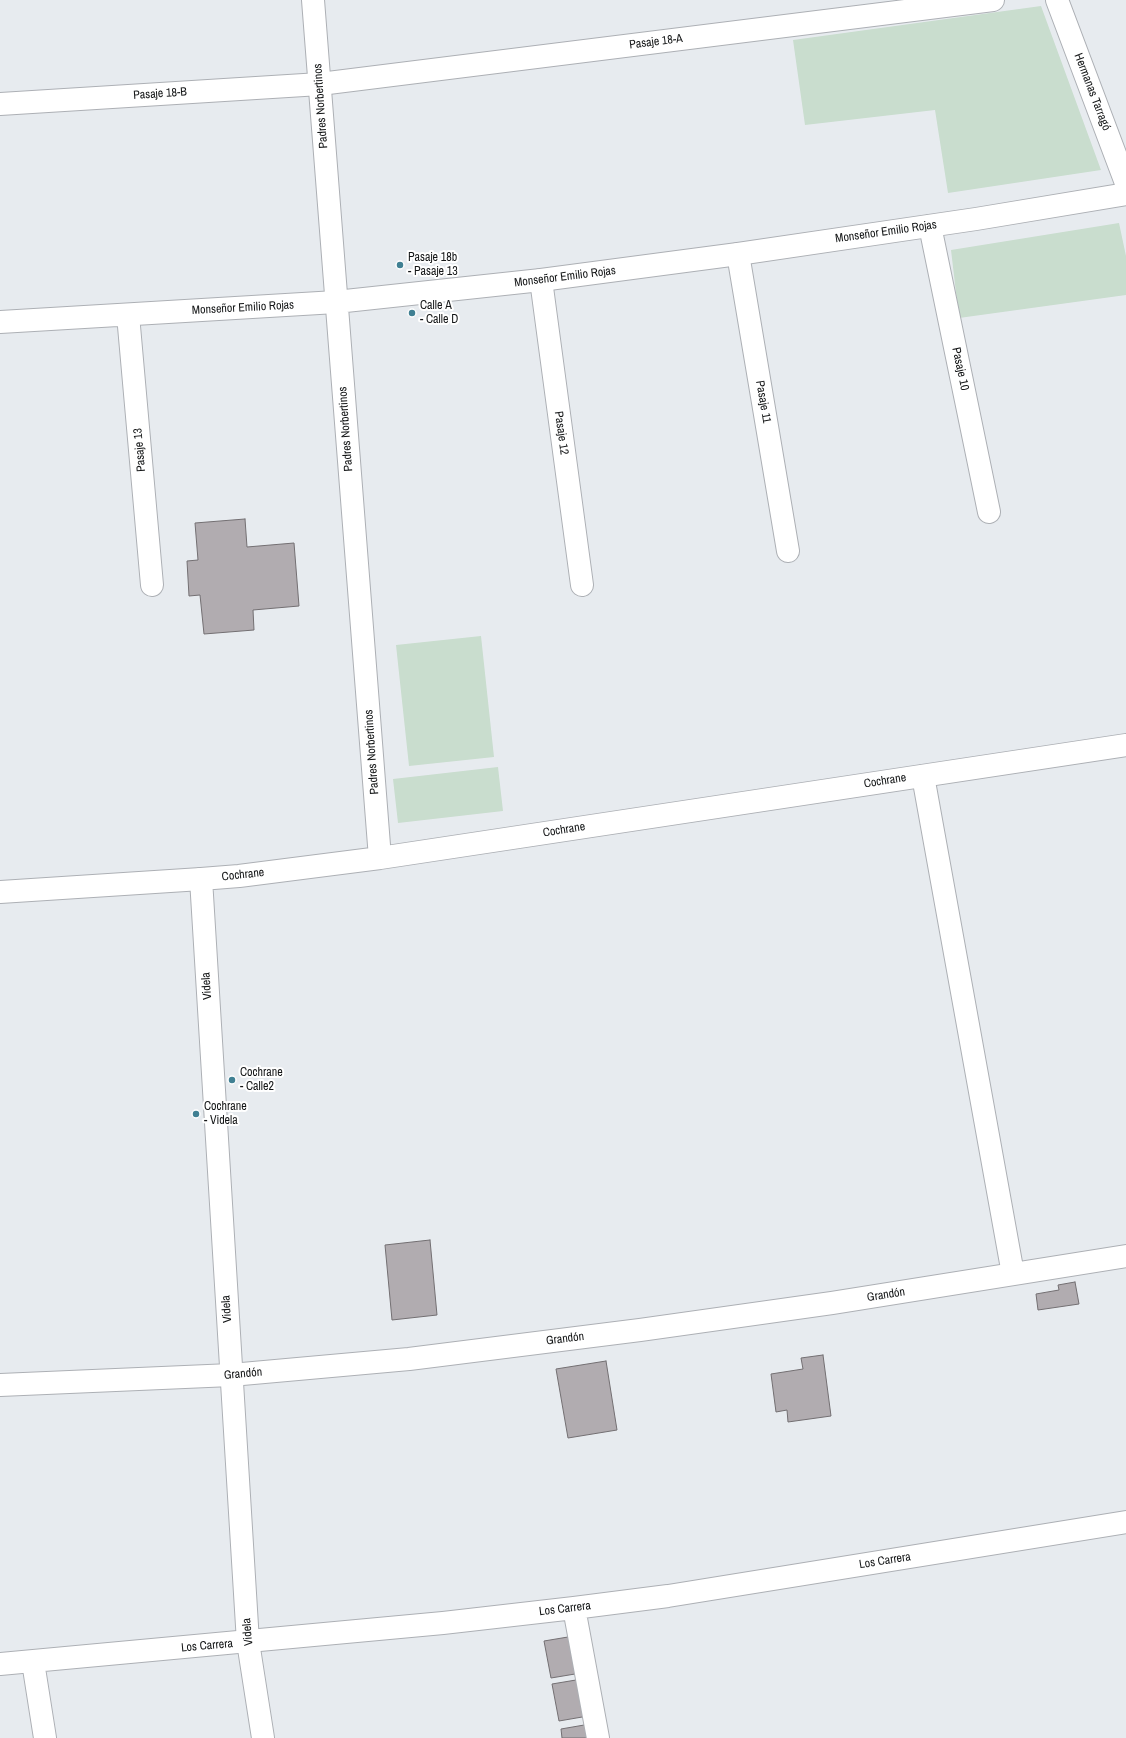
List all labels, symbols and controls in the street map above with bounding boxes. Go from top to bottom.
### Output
street label: Pasaje 18-A [629,32,683,52]
street label: Hermanas Tarragó [1071,51,1113,133]
street label: Padres Norbertinos [311,63,331,149]
street label: Pasaje 18-B [133,85,187,103]
street label: Monseñor Emilio Rojas [834,218,938,246]
place label: Pasaje 18b - Pasaje 13 [408,251,458,279]
marker: Pasaje 18b - Pasaje 13 [395,260,405,270]
street label: Monseñor Emilio Rojas [513,264,617,290]
street label: Monseñor Emilio Rojas [192,298,294,318]
place label: Calle A - Calle D [420,299,458,327]
marker: Calle A - Calle D [407,308,417,318]
street label: Pasaje 10 [948,346,972,392]
street label: Pasaje 11 [752,380,774,424]
street label: Padres Norbertinos [336,386,356,472]
street label: Pasaje 12 [551,410,571,456]
street label: Pasaje 13 [131,428,149,472]
street label: Padres Norbertinos [362,709,382,795]
street label: Cochrane [863,771,907,791]
street label: Cochrane [542,820,586,840]
street label: Cochrane [221,866,265,884]
street label: Videla [199,972,215,1000]
place label: Cochrane - Calle2 [240,1066,283,1094]
marker: Cochrane - Calle2 [227,1075,237,1085]
place label: Cochrane - Videla [204,1100,247,1128]
marker: Cochrane - Videla [191,1109,201,1119]
street label: Grandón [866,1285,906,1305]
street label: Videla [219,1295,235,1323]
street label: Grandón [545,1330,585,1348]
street label: Grandón [223,1365,263,1383]
street label: Los Carrera [858,1550,912,1572]
street label: Los Carrera [538,1599,592,1619]
street label: Videla [240,1618,256,1646]
street label: Los Carrera [180,1637,234,1655]

